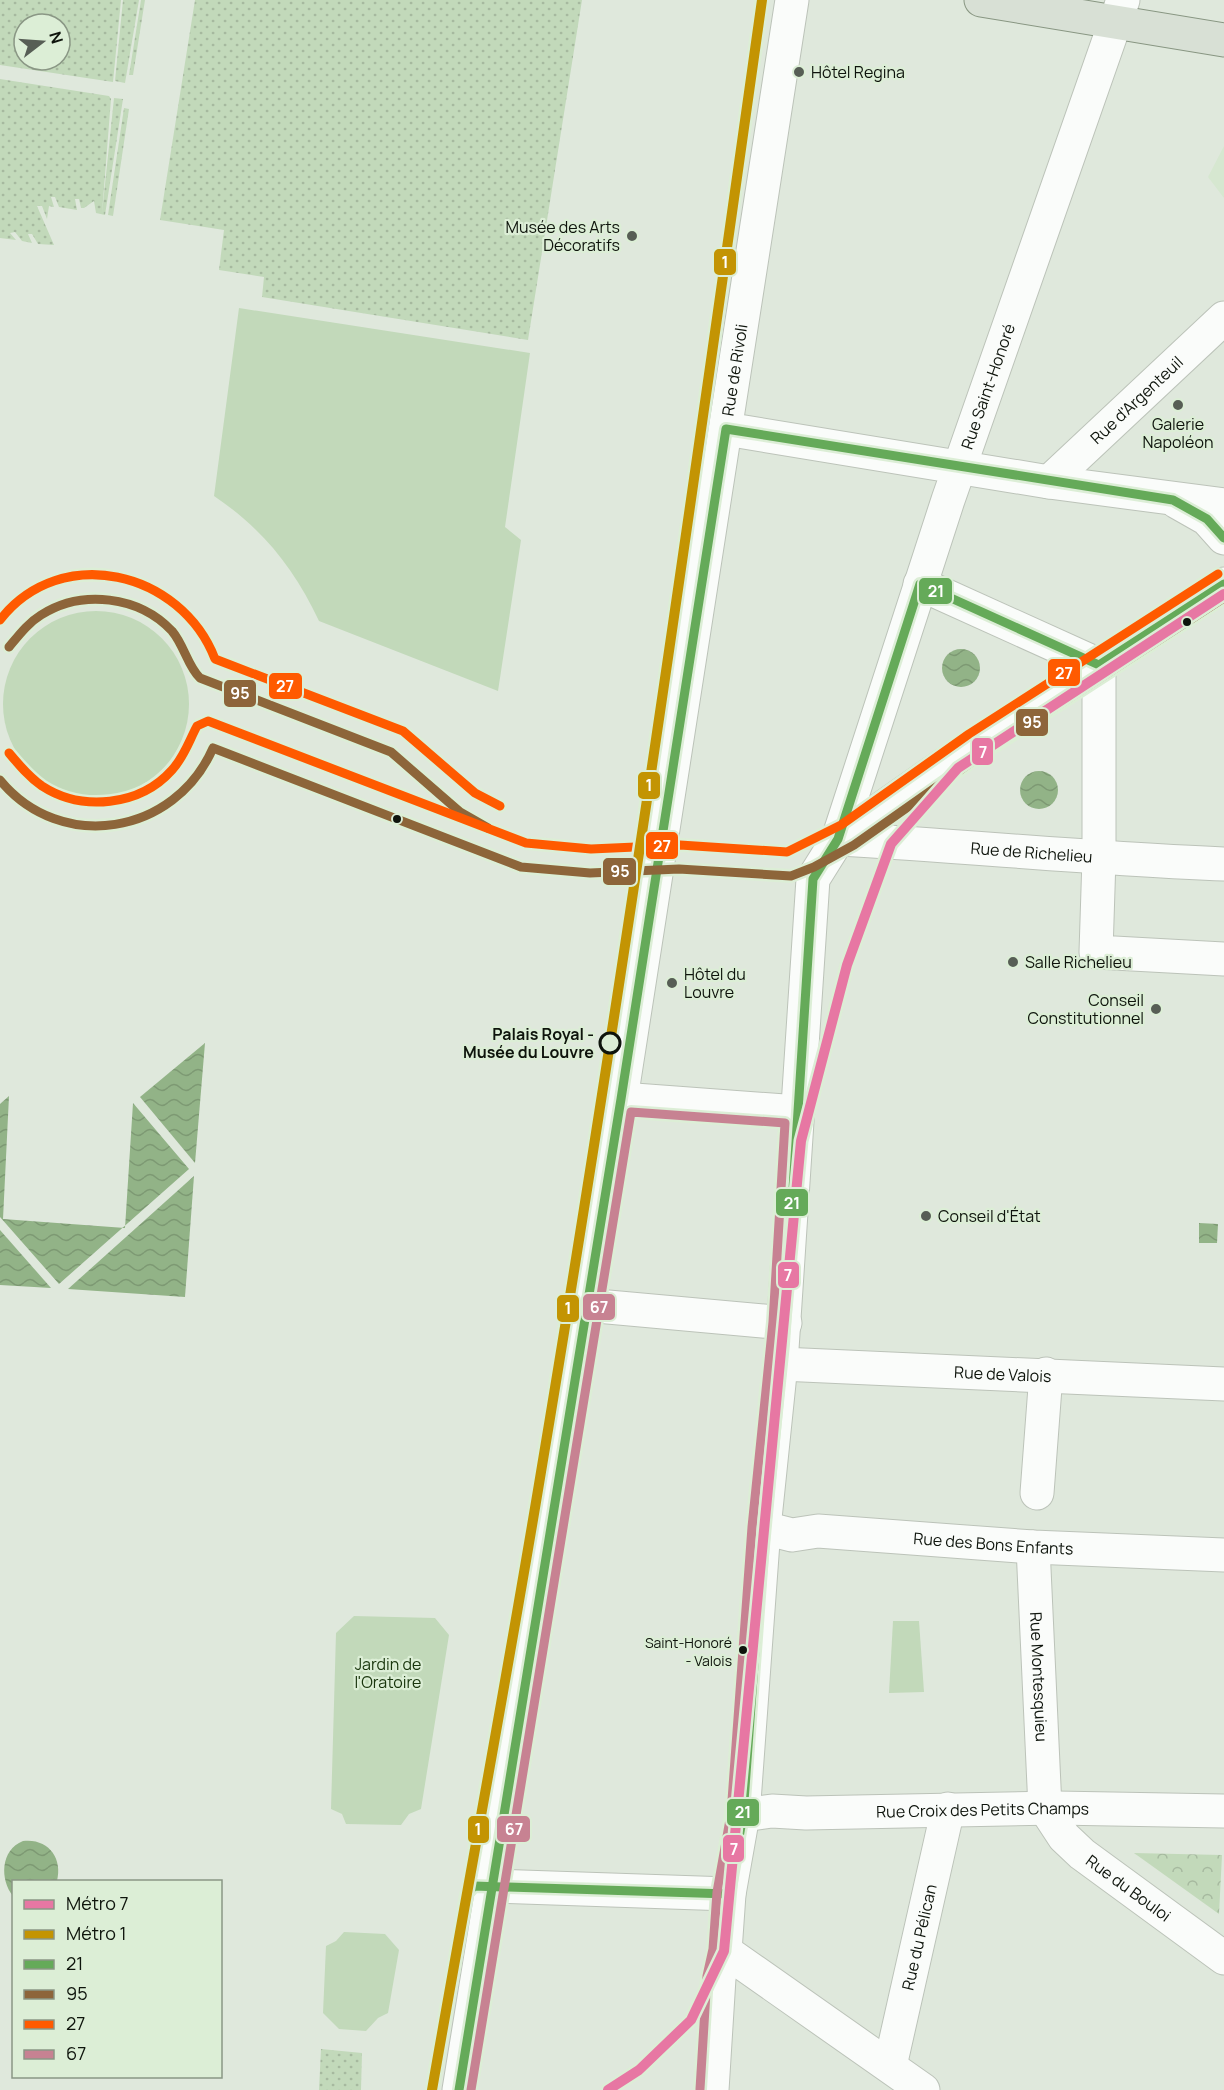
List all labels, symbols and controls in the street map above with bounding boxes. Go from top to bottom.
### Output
north arrow [12,12,72,72]
text: N [44,29,69,46]
place label: Hôtel Regina [811,61,905,83]
marker: Hôtel Regina [792,65,806,79]
place label: Musée des Arts Décoratifs [506,216,620,256]
marker: Musée des Arts Décoratifs [625,229,639,243]
line badge: 1 [713,248,737,276]
text: 1 [721,251,729,273]
street label: Rue Saint-Honoré [956,320,1020,452]
street label: Rue de Rivoli [716,322,752,417]
street label: Rue d'Argenteuil [1085,351,1188,449]
marker: Galerie Napoléon [1171,398,1185,412]
place label: Galerie Napoléon [1143,413,1213,453]
line badge: 21 [918,577,953,605]
text: 21 [928,580,944,602]
unlabelled marker [1181,616,1193,628]
line badge: 27 [1047,658,1081,687]
text: 27 [1055,662,1073,684]
line badge: 27 [268,672,303,700]
text: 27 [276,675,294,697]
line badge: 95 [223,679,257,708]
text: 95 [230,682,250,704]
line badge: 95 [1015,708,1049,737]
text: 95 [1022,711,1042,733]
line badge: 7 [971,737,994,766]
text: 7 [979,741,987,763]
line badge: 1 [637,771,661,800]
text: 1 [645,774,653,796]
unlabelled marker [391,813,403,825]
line badge: 27 [645,831,679,860]
text: 27 [653,835,671,857]
street label: Rue de Richelieu [970,837,1093,868]
line badge: 95 [602,857,637,886]
text: 95 [610,860,630,882]
place label: Salle Richelieu [1025,951,1132,973]
marker: Salle Richelieu [1006,955,1020,969]
place label: Hôtel du Louvre [684,963,746,1003]
marker: Hôtel du Louvre [665,976,679,990]
place label: Conseil Constitutionnel [1027,989,1144,1029]
marker: Conseil Constitutionnel [1149,1002,1163,1016]
place label: Palais Royal - Musée du Louvre [463,1023,594,1063]
marker: Palais Royal - Musée du Louvre [599,1032,621,1054]
line badge: 21 [775,1188,809,1217]
text: 21 [784,1192,800,1214]
place label: Conseil d'État [938,1205,1041,1227]
marker: Conseil d'État [919,1209,933,1223]
line badge: 7 [777,1261,800,1289]
text: 7 [784,1264,792,1286]
line badge: 67 [582,1293,616,1321]
line badge: 1 [556,1294,580,1323]
text: 67 [590,1296,608,1318]
text: 1 [564,1297,572,1319]
street label: Rue de Valois [954,1361,1052,1387]
street label: Rue des Bons Enfants [913,1527,1074,1560]
street label: Rue Montesquieu [1025,1611,1053,1742]
place label: Saint-Honoré - Valois [645,1633,732,1670]
marker: Saint-Honoré - Valois [737,1644,749,1656]
park label: Jardin de l'Oratoire [355,1653,421,1693]
street label: Rue Croix des Petits Champs [876,1797,1089,1823]
line badge: 21 [726,1798,760,1827]
text: 21 [735,1801,751,1823]
line badge: 1 [467,1815,490,1844]
line badge: 67 [496,1815,531,1843]
text: 1 [474,1818,482,1840]
text: 67 [505,1818,523,1840]
line badge: 7 [722,1834,745,1863]
text: 7 [730,1838,738,1860]
street label: Rue du Bouloi [1082,1850,1175,1926]
legend [12,1880,222,2078]
street label: Rue du Pélican [896,1882,942,1992]
text: Métro 7 [66,1891,128,1915]
text: Métro 1 [66,1921,126,1945]
text: 21 [66,1951,83,1975]
text: 95 [66,1981,88,2005]
text: 27 [66,2011,85,2035]
text: 67 [66,2041,86,2065]

